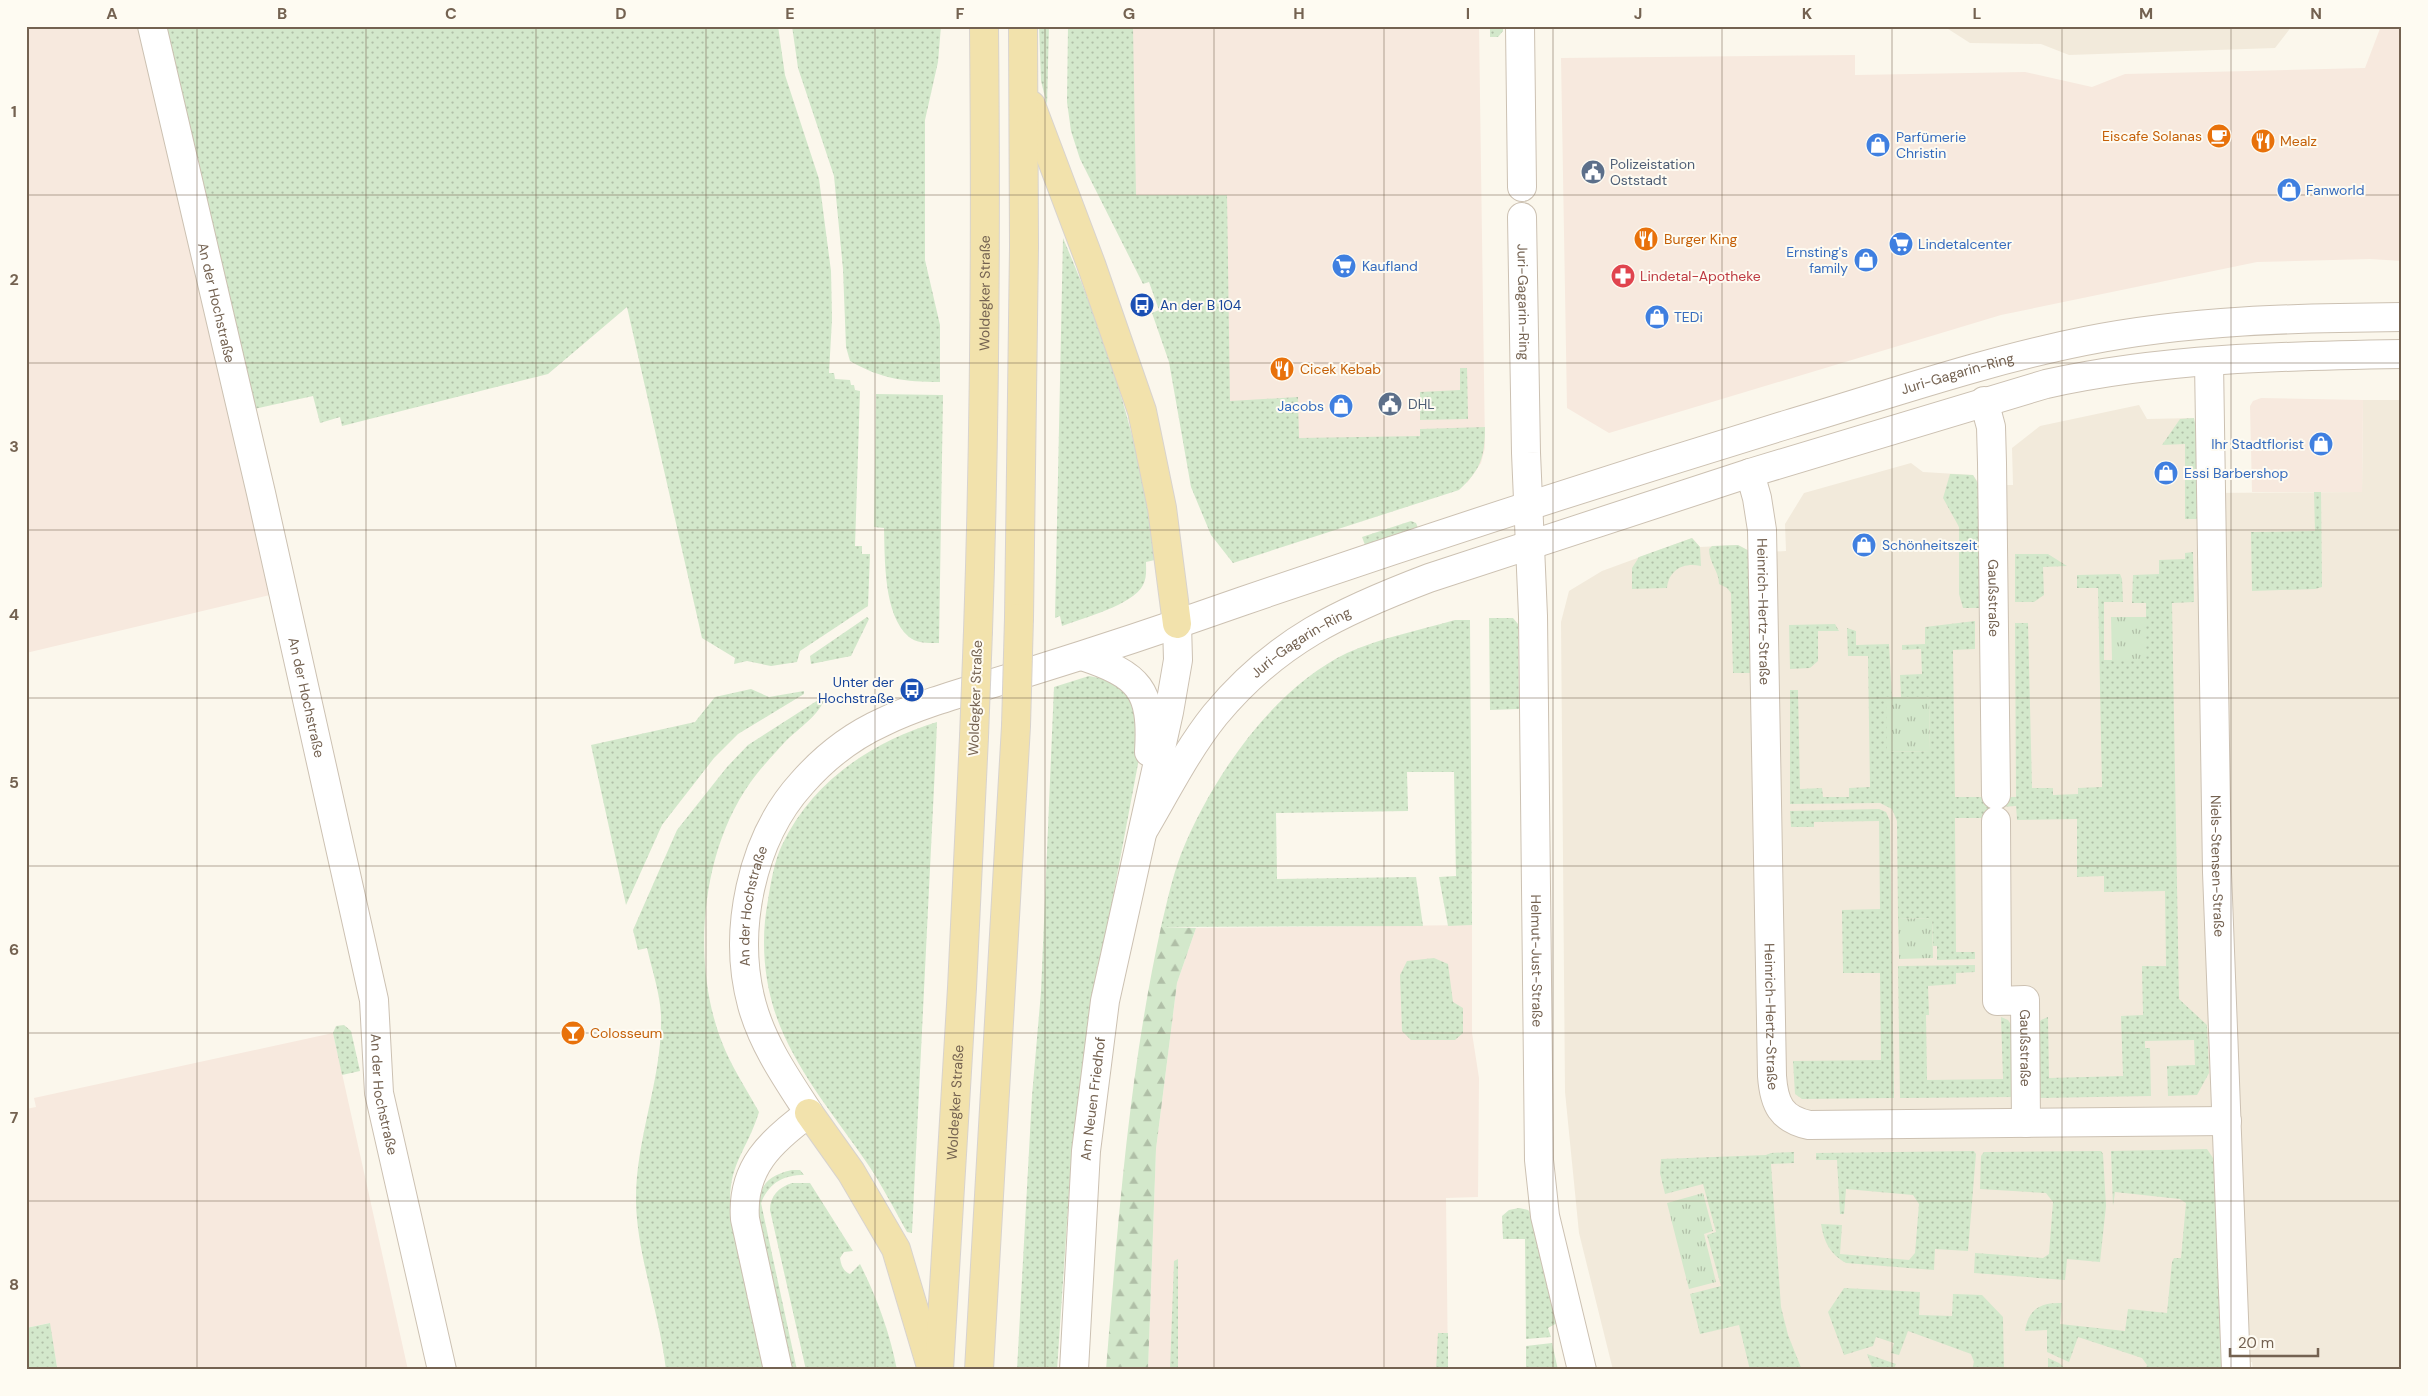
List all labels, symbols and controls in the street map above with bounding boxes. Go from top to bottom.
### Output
text: A [106,3,118,24]
text: B [277,3,287,24]
text: C [445,3,457,24]
text: D [615,3,627,24]
text: E [785,3,795,24]
text: F [956,3,965,24]
text: G [1123,3,1135,24]
text: H [1293,3,1305,24]
text: I [1466,3,1470,24]
text: J [1634,3,1642,24]
text: K [1802,3,1813,24]
text: L [1973,3,1982,24]
text: M [2139,3,2153,24]
text: N [2310,3,2322,24]
text: 1 [11,101,17,122]
cafe icon: Eiscafe Solanas [2206,123,2232,149]
place label: Eiscafe Solanas [2102,127,2202,145]
place label: Parfümerie Christin [1896,128,1966,162]
restaurant icon: Mealz [2250,128,2276,154]
shop icon: Parfümerie Christin [1865,132,1891,158]
place label: Mealz [2280,132,2317,150]
place label: Polizeistation Oststadt [1610,155,1695,189]
public building icon: Polizeistation Oststadt [1580,159,1606,185]
shop icon: Fanworld [2276,177,2302,203]
place label: Fanworld [2306,181,2364,199]
restaurant icon: Burger King [1633,226,1659,252]
place label: Burger King [1664,230,1737,248]
supermarket icon: Lindetalcenter [1888,231,1914,257]
street label: Woldegker Straße [975,235,994,351]
place label: Lindetalcenter [1918,235,2012,253]
street label: An der Hochstraße [194,241,239,364]
place label: Ernsting's family [1786,243,1848,277]
street label: Juri-Gagarin-Ring [1513,244,1533,361]
shop icon: Ernsting's family [1853,247,1879,273]
supermarket icon: Kaufland [1331,253,1357,279]
place label: Kaufland [1362,257,1418,275]
pharmacy icon: Lindetal-Apotheke [1610,263,1636,289]
place label: Lindetal-Apotheke [1640,267,1761,285]
text: 2 [9,269,19,290]
bus stop icon: An der B 104 [1129,292,1155,318]
place label: An der B 104 [1160,296,1242,314]
shop icon: TEDi [1644,304,1670,330]
place label: TEDi [1674,308,1703,326]
street label: Juri-Gagarin-Ring [1899,349,2016,398]
restaurant icon: Cicek Kebab [1269,356,1295,382]
place label: Cicek Kebab [1300,360,1381,378]
public building icon: DHL [1377,391,1403,417]
shop icon: Jacobs [1328,393,1354,419]
place label: DHL [1408,395,1435,413]
place label: Jacobs [1277,397,1324,415]
shop icon: Ihr Stadtflorist [2308,431,2334,457]
place label: Ihr Stadtflorist [2211,435,2304,453]
text: 3 [9,436,19,457]
shop icon: Essi Barbershop [2153,460,2179,486]
place label: Essi Barbershop [2184,464,2289,482]
shop icon: Schönheitszeit [1851,532,1877,558]
place label: Schönheitszeit [1882,536,1978,554]
street label: Heinrich-Hertz-Straße [1753,538,1774,685]
street label: Gaußstraße [1984,559,2003,637]
street label: Juri-Gagarin-Ring [1247,603,1354,682]
text: 4 [9,604,19,625]
street label: An der Hochstraße [284,636,329,759]
street label: Woldegker Straße [964,640,986,756]
place label: Unter der Hochstraße [818,673,894,707]
bus stop icon: Unter der Hochstraße [899,677,925,703]
text: 5 [9,772,19,793]
street label: Niels-Stensen-Straße [2207,795,2228,937]
street label: An der Hochstraße [735,843,771,967]
street label: Helmut-Just-Straße [1527,894,1547,1027]
text: 6 [9,939,19,960]
street label: Heinrich-Hertz-Straße [1761,943,1782,1091]
street label: Gaußstraße [2016,1009,2035,1087]
bar icon: Colosseum [560,1020,586,1046]
place label: Colosseum [590,1024,662,1042]
street label: An der Hochstraße [367,1033,402,1157]
street label: Am Neuen Friedhof [1076,1035,1109,1161]
street label: Woldegker Straße [943,1044,968,1161]
text: 7 [10,1107,19,1128]
text: 8 [9,1274,19,1295]
scale bar [2230,1326,2318,1358]
text: 20 m [2238,1333,2274,1353]

